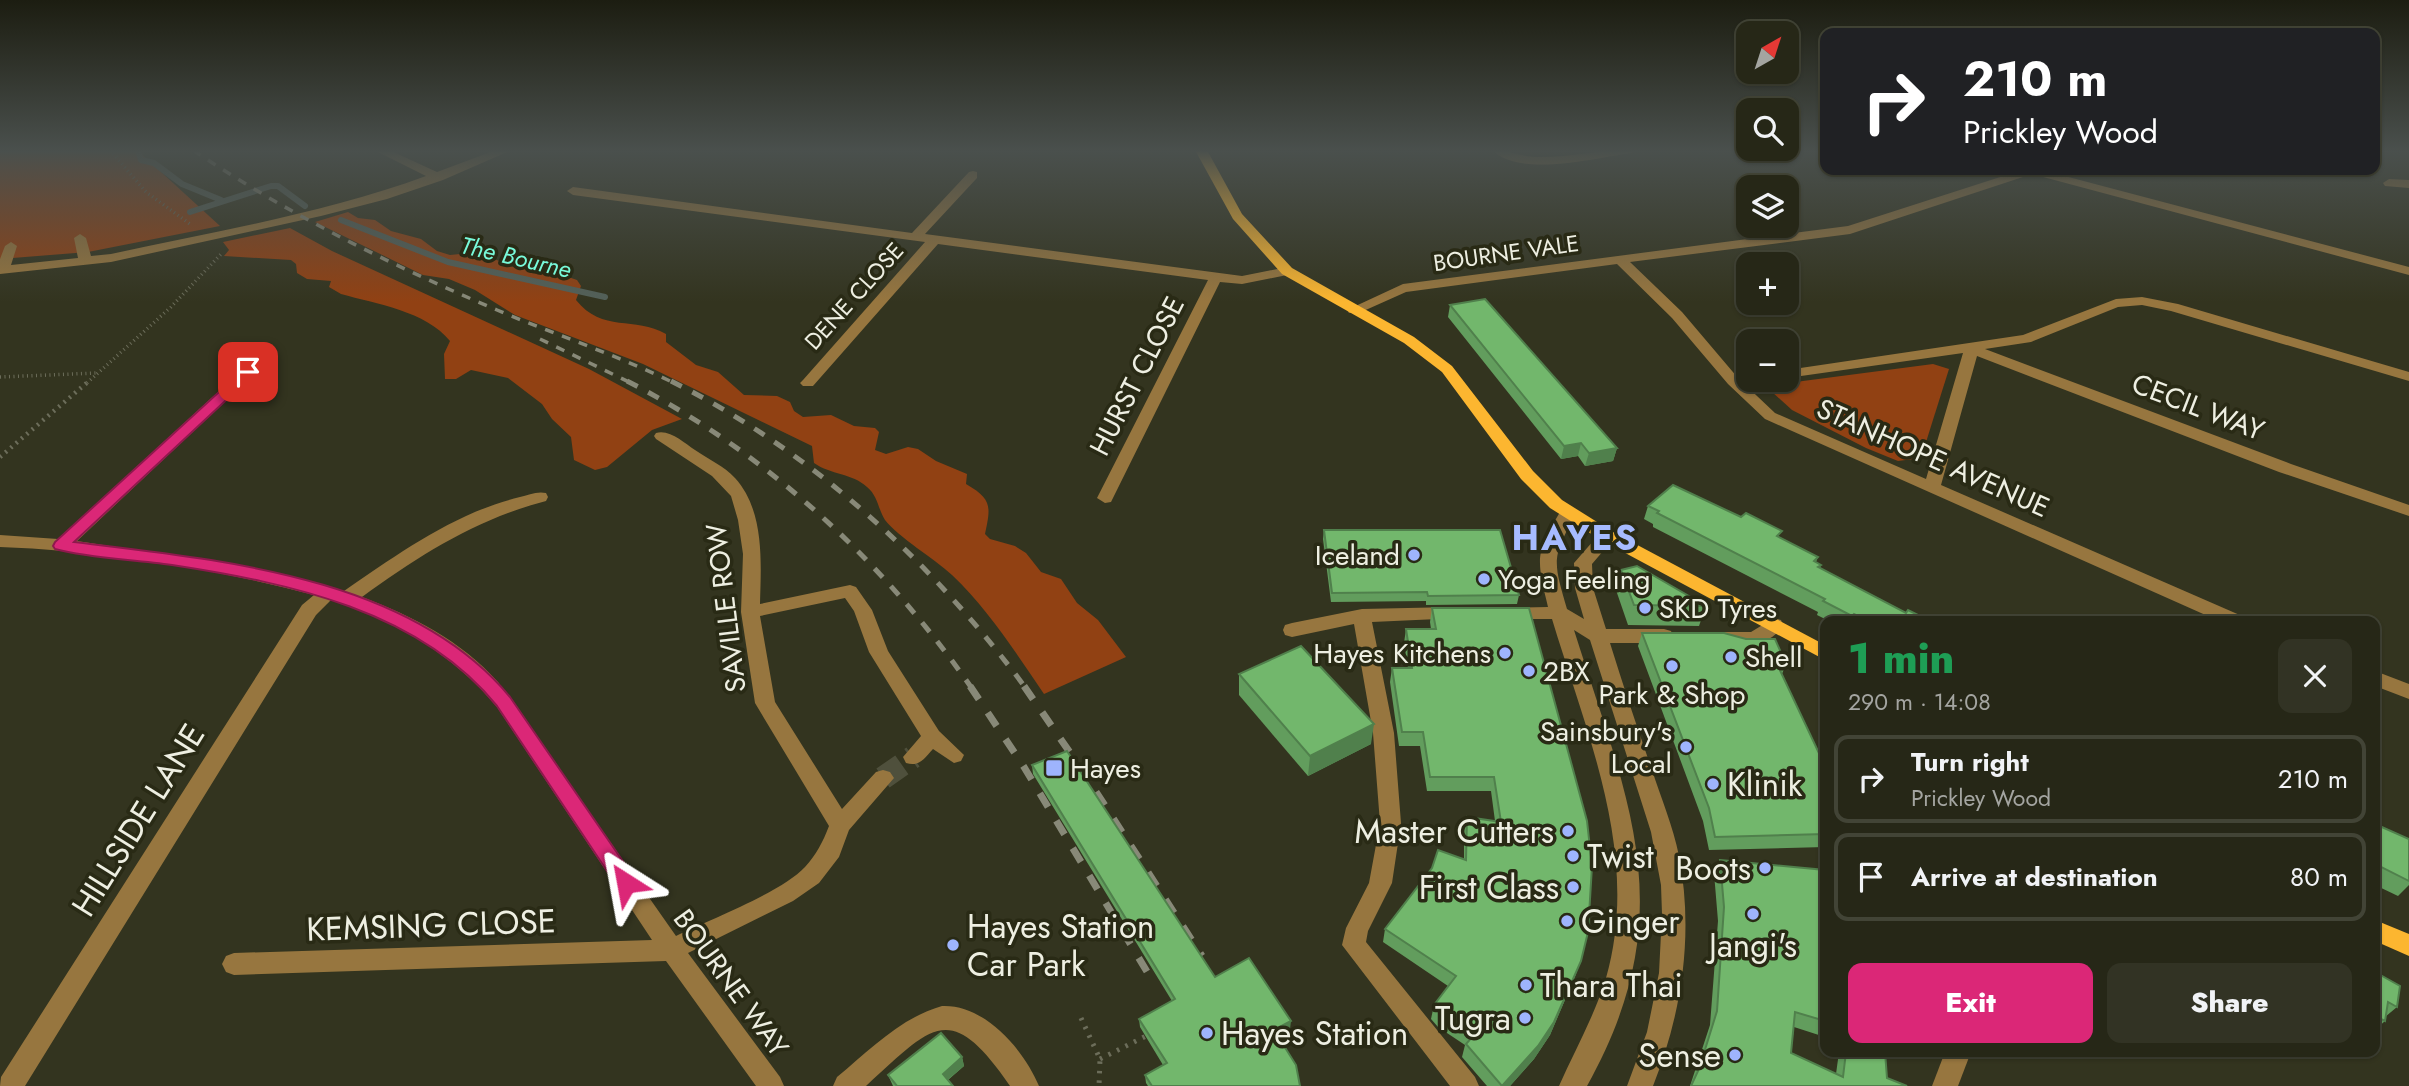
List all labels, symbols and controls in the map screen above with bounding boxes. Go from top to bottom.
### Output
north arrow [1736,21,1799,84]
map controls [1736,21,1799,392]
text: 210 m [1963,44,2107,114]
icon: right [1848,56,1939,147]
button: search [1736,98,1799,161]
text: Prickley Wood [1963,109,2158,155]
button: layers [1736,175,1799,238]
street label: BOURNE VALE [1431,226,1581,280]
water label: The Bourne [457,227,575,287]
street label: DENE CLOSE [796,235,912,357]
button: + [1736,252,1799,315]
street label: HURST CLOSE [1079,289,1195,463]
button: − [1736,329,1799,392]
pin [218,342,278,402]
icon: arrive [229,353,267,391]
street label: CECIL WAY [2126,363,2270,451]
street label: STANHOPE AVENUE [1810,388,2056,528]
district label: HAYES [1512,513,1638,563]
street label: SAVILLE ROW [695,521,757,695]
place label: Iceland [1315,535,1400,576]
marker: Iceland [1406,547,1422,563]
place label: Yoga Feeling [1498,559,1650,600]
marker: Yoga Feeling [1476,571,1492,587]
place label: SKD Tyres [1659,588,1777,629]
marker: SKD Tyres [1637,600,1653,616]
text: 1 min [1848,628,1954,689]
place label: Hayes Kitchens [1313,633,1491,674]
place label: Shell [1745,637,1802,678]
button: close [2278,639,2352,713]
marker: Hayes Kitchens [1497,645,1513,661]
marker: Shell [1723,649,1739,665]
place label: 2BX [1543,651,1590,692]
marker: Park & Shop [1664,658,1680,674]
marker: 2BX [1521,663,1537,679]
place label: Park & Shop [1599,674,1745,715]
text: 290 m · 14:08 [1848,685,1991,719]
place label: Sainsbury's Local [1540,711,1672,784]
street label: HILLSIDE LANE [60,715,216,925]
marker: Sainsbury's Local [1678,739,1694,755]
text: Turn right [1911,743,2029,781]
place label: Hayes [1070,748,1141,789]
marker: Hayes [1044,758,1064,778]
icon: right [1852,760,1890,798]
text: 210 m [2278,760,2348,798]
place label: Klinik [1727,761,1803,808]
marker: Klinik [1705,776,1721,792]
text: Prickley Wood [1911,781,2051,815]
place label: Master Cutters [1355,808,1554,855]
marker: Master Cutters [1560,823,1576,839]
place label: Twist [1587,833,1654,880]
place label: Boots [1675,845,1751,892]
position arrow [589,846,663,920]
marker: Twist [1565,848,1581,864]
icon: arrive [1852,858,1890,896]
text: Arrive at destination [1911,858,2158,896]
text: 80 m [2290,858,2348,896]
marker: Boots [1757,860,1773,876]
place label: First Class [1419,864,1559,911]
marker: First Class [1565,879,1581,895]
street label: KEMSING CLOSE [305,897,557,953]
place label: Ginger [1581,898,1680,945]
street label: BOURNE WAY [663,901,799,1066]
place label: Hayes Station Car Park [967,903,1154,988]
marker: Jangi's [1745,906,1761,922]
marker: Ginger [1559,913,1575,929]
place label: Jangi's [1705,922,1797,969]
marker: Hayes Station Car Park [945,937,961,953]
place label: Thara Thai [1540,962,1683,1009]
button: Exit [1848,963,2093,1043]
button: Share [2107,963,2352,1043]
marker: Thara Thai [1518,977,1534,993]
place label: Tugra [1435,995,1511,1042]
place label: Hayes Station [1221,1010,1408,1057]
marker: Tugra [1517,1010,1533,1026]
marker: Hayes Station [1199,1025,1215,1041]
place label: Sense [1638,1032,1721,1079]
marker: Sense [1727,1047,1743,1063]

